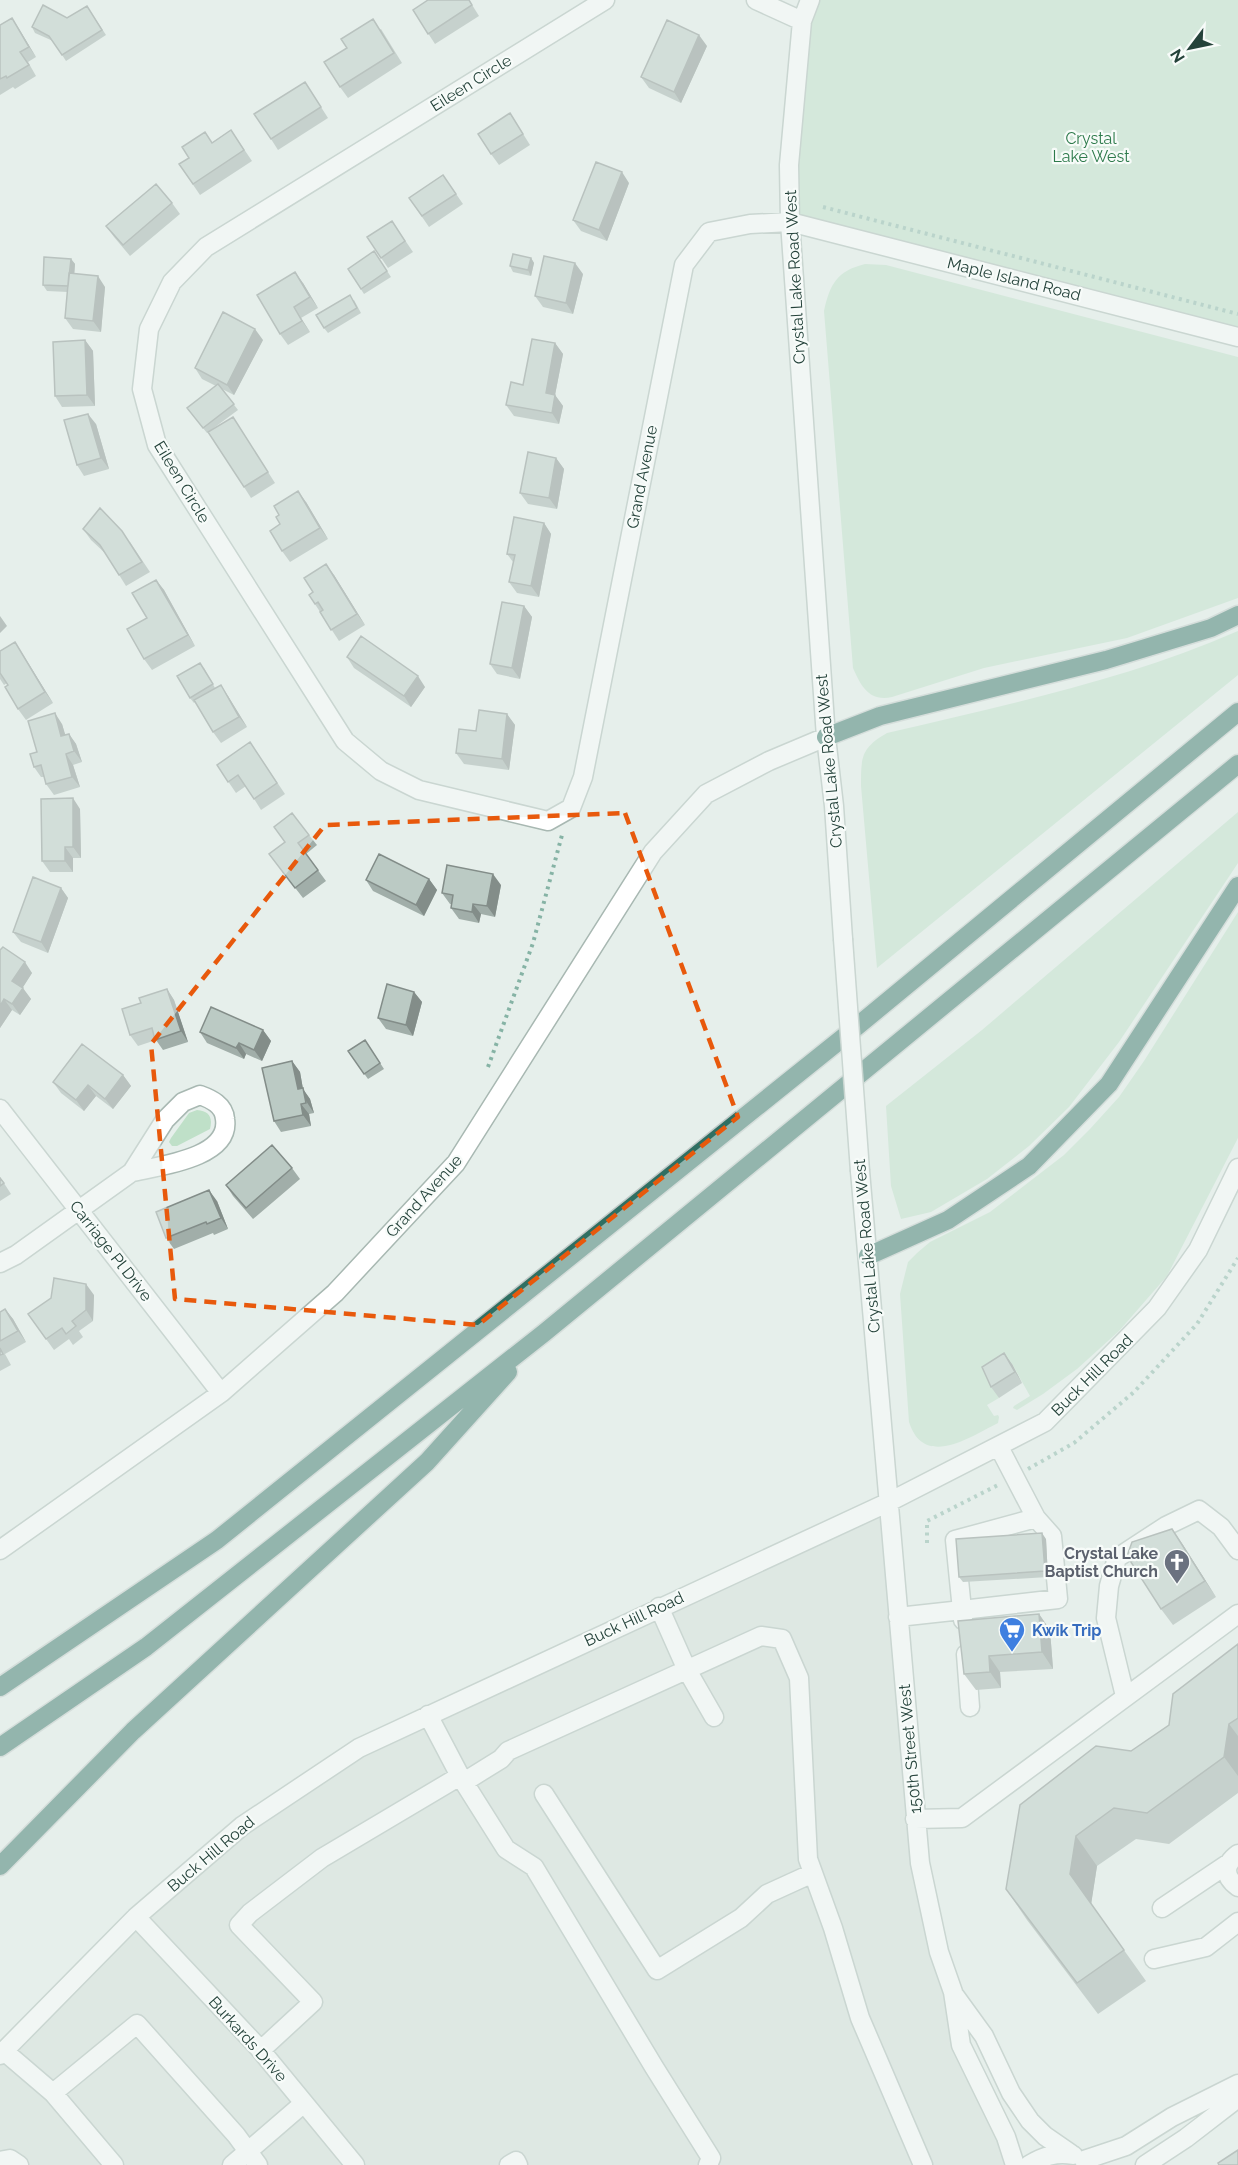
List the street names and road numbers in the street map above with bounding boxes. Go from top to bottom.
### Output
street label: Eileen Circle [427,51,515,115]
street label: Crystal Lake Road West [781,189,809,365]
street label: Maple Island Road [945,253,1083,305]
street label: Grand Avenue [623,424,661,530]
street label: Eileen Circle [150,438,214,526]
street label: Crystal Lake Road West [812,673,846,849]
street label: Grand Avenue [382,1151,466,1241]
street label: Crystal Lake Road West [850,1158,884,1334]
street label: Carriage Pl Drive [66,1197,156,1305]
street label: Buck Hill Road [1047,1330,1137,1420]
street label: Buck Hill Road [581,1588,687,1650]
street label: 150th Street West [895,1683,925,1815]
street label: Buck Hill Road [164,1812,258,1896]
street label: Burkards Drive [205,1992,291,2086]

